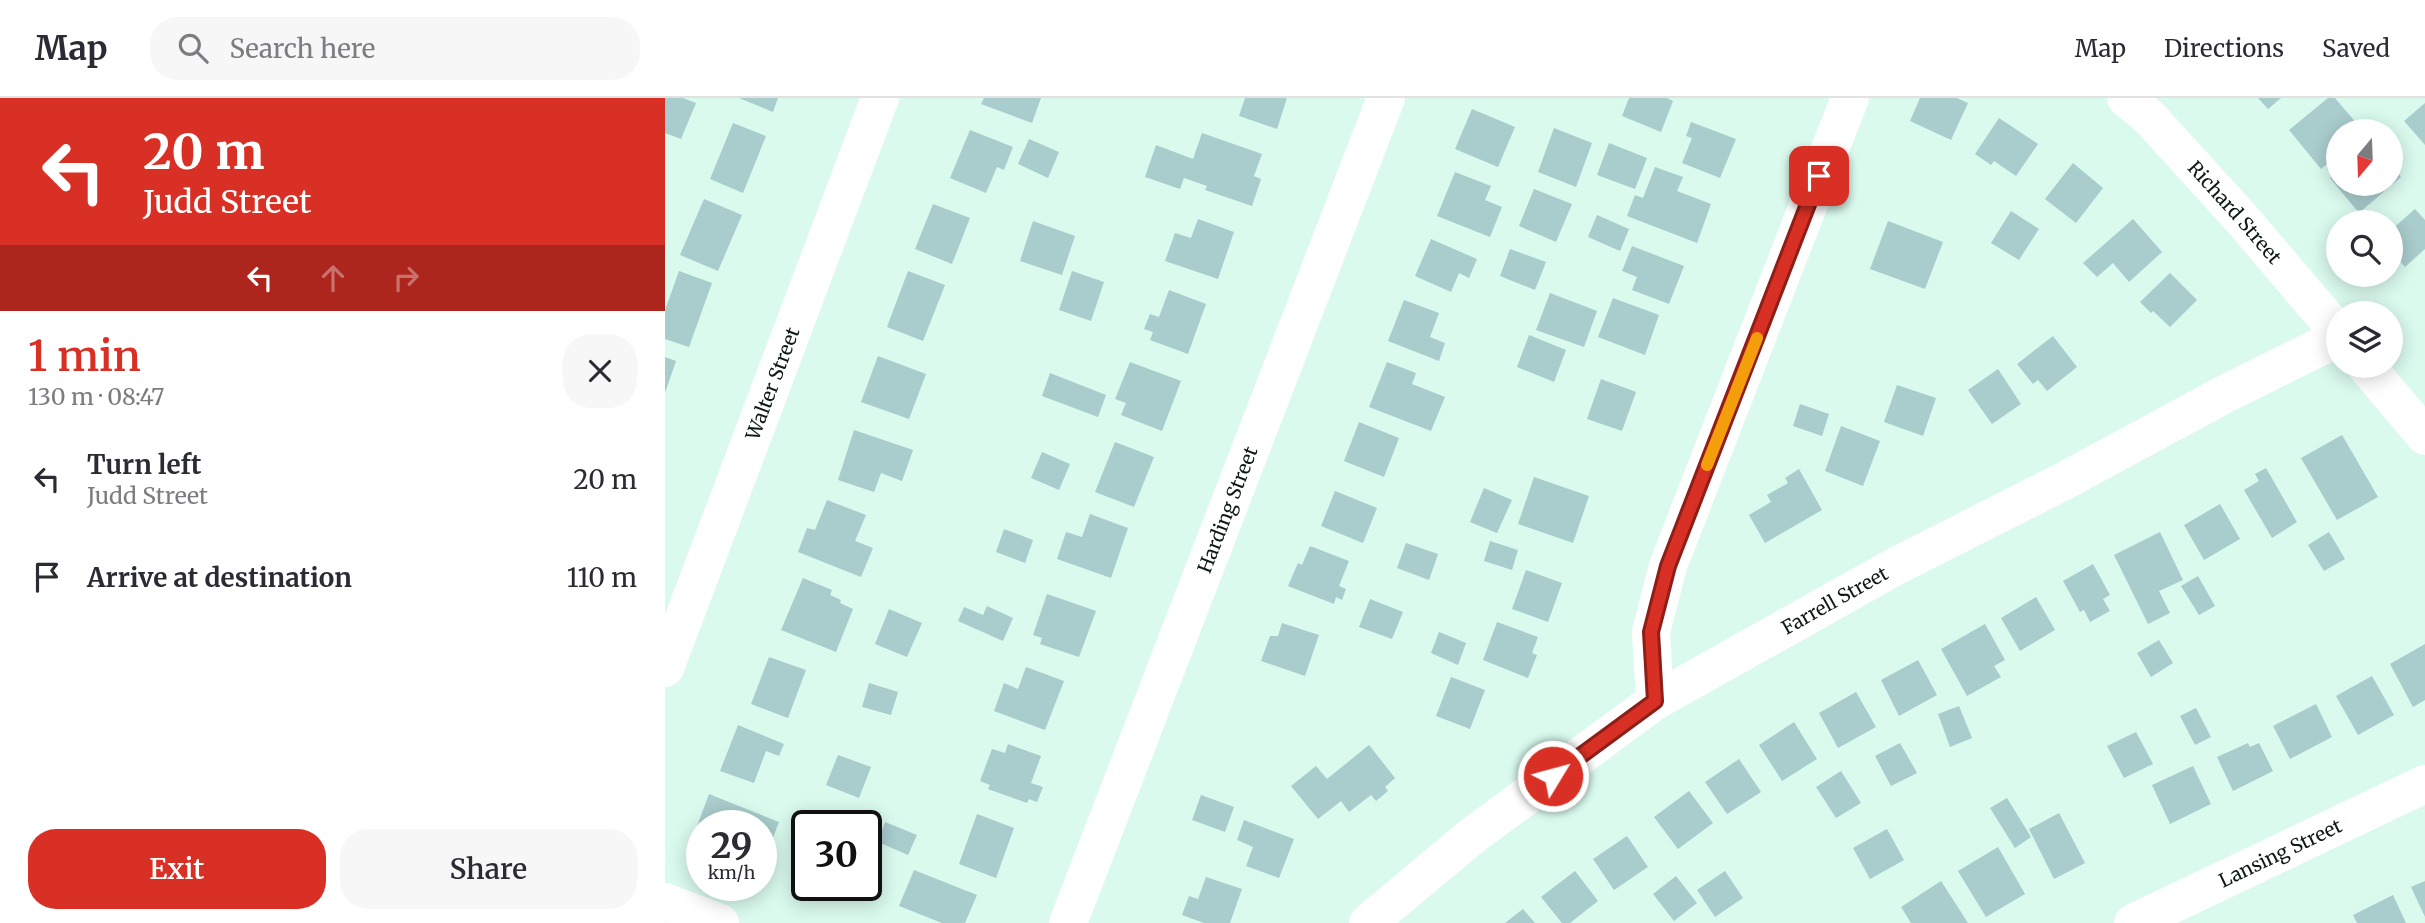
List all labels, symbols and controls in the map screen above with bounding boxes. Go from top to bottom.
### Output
search box [150,17,640,80]
text: Map [35,28,108,69]
icon: search [174,29,212,67]
text: Search here [230,32,375,65]
text: Map [2075,33,2126,64]
text: Directions [2164,33,2284,64]
text: Saved [2322,33,2390,64]
north arrow [2326,119,2403,196]
map controls [2326,119,2403,378]
text: 20 m [143,121,264,182]
icon: left [28,126,119,217]
pin [1789,146,1849,206]
street label: Richard Street [2183,156,2287,269]
icon: arrive [1800,157,1838,195]
text: Judd Street [143,182,311,222]
button: search [2326,210,2403,287]
icon: left [241,259,279,297]
icon: ahead [314,259,352,297]
icon: right [387,259,425,297]
button: layers [2326,301,2403,378]
street label: Walter Street [740,323,805,444]
text: 1 min [28,330,141,382]
button: close [563,334,637,408]
text: 130 m · 08:47 [28,382,164,411]
street label: Harding Street [1192,442,1263,576]
text: Turn left [87,448,201,481]
icon: left [28,460,66,498]
text: 20 m [573,463,637,496]
text: Judd Street [87,481,208,510]
icon: arrive [28,558,66,596]
text: Arrive at destination [87,561,352,594]
text: 110 m [567,561,637,594]
street label: Farrell Street [1777,561,1893,640]
position arrow [1516,739,1590,813]
speed limit sign: 30 [791,810,882,901]
street label: Lansing Street [2215,813,2346,892]
text: 29 [711,824,752,868]
button: Exit [28,829,326,909]
button: Share [340,829,637,909]
text: km/h [708,861,755,884]

